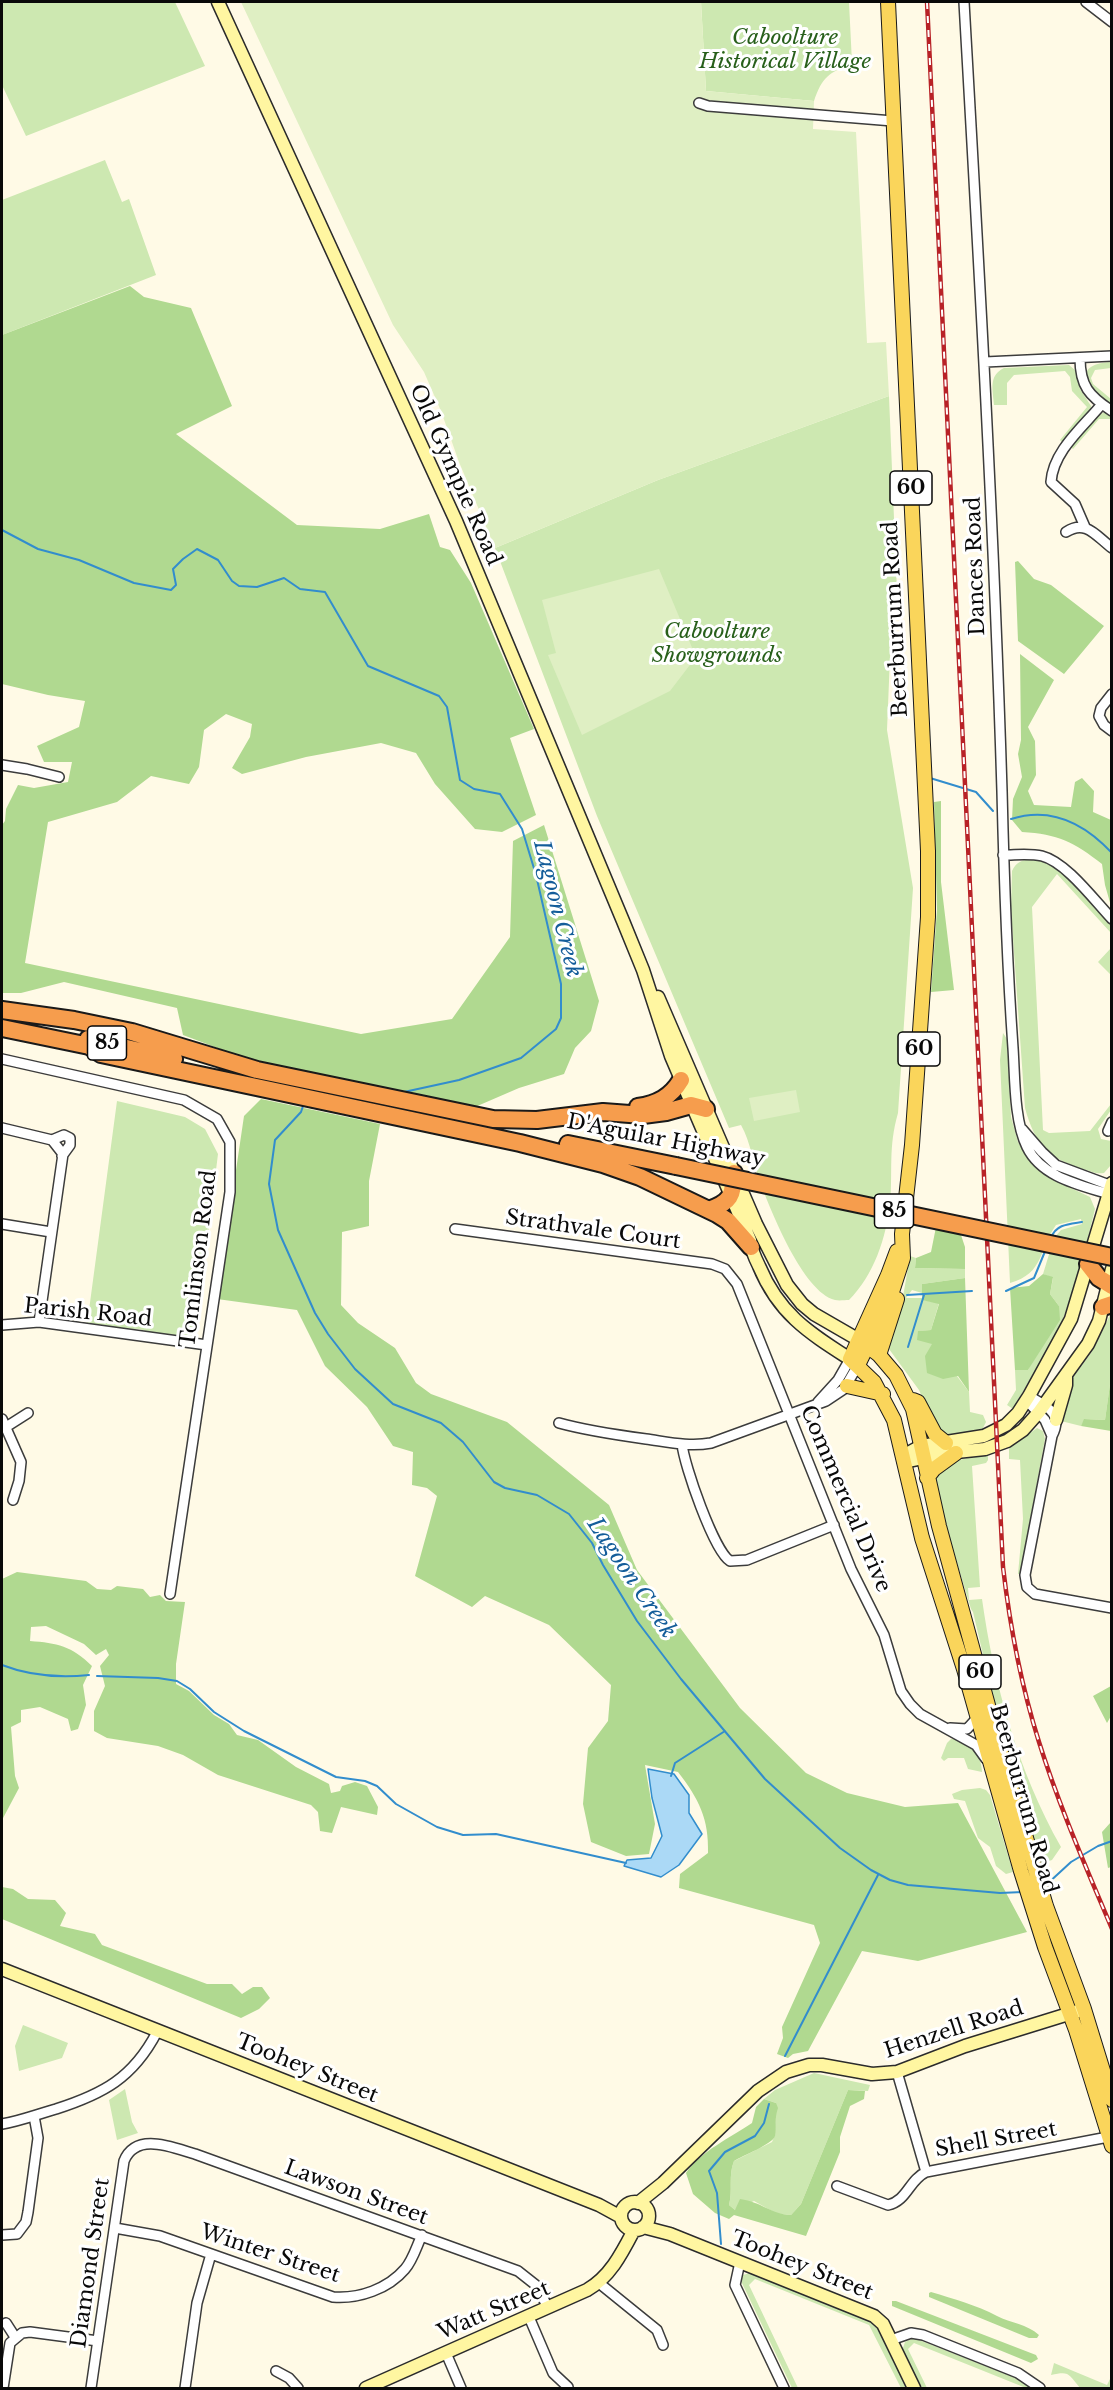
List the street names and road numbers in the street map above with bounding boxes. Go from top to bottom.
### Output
street label: Old Gympie Road [404,380,506,570]
road number: 60 [890,471,932,505]
street label: Dances Road [961,496,991,636]
street label: Beerburrum Road [878,520,914,718]
road number: 85 [88,1026,126,1060]
road number: 60 [898,1032,940,1066]
street label: D'Aguilar Highway [565,1109,767,1173]
street label: Tomlinson Road [176,1169,222,1349]
road number: 85 [874,1194,914,1228]
street label: Strathvale Court [504,1205,682,1255]
street label: Parish Road [23,1294,153,1332]
street label: Commercial Drive [794,1402,896,1596]
road number: 60 [959,1655,1001,1689]
street label: Beerburrum Road [984,1701,1062,1897]
street label: Henzell Road [881,1996,1027,2064]
street label: Toohey Street [232,2029,382,2109]
street label: Shell Street [933,2117,1059,2163]
street label: Lawson Street [281,2155,431,2231]
street label: Diamond Street [67,2176,115,2350]
street label: Winter Street [197,2220,343,2288]
street label: Toohey Street [727,2226,877,2306]
street label: Watt Street [434,2276,554,2346]

